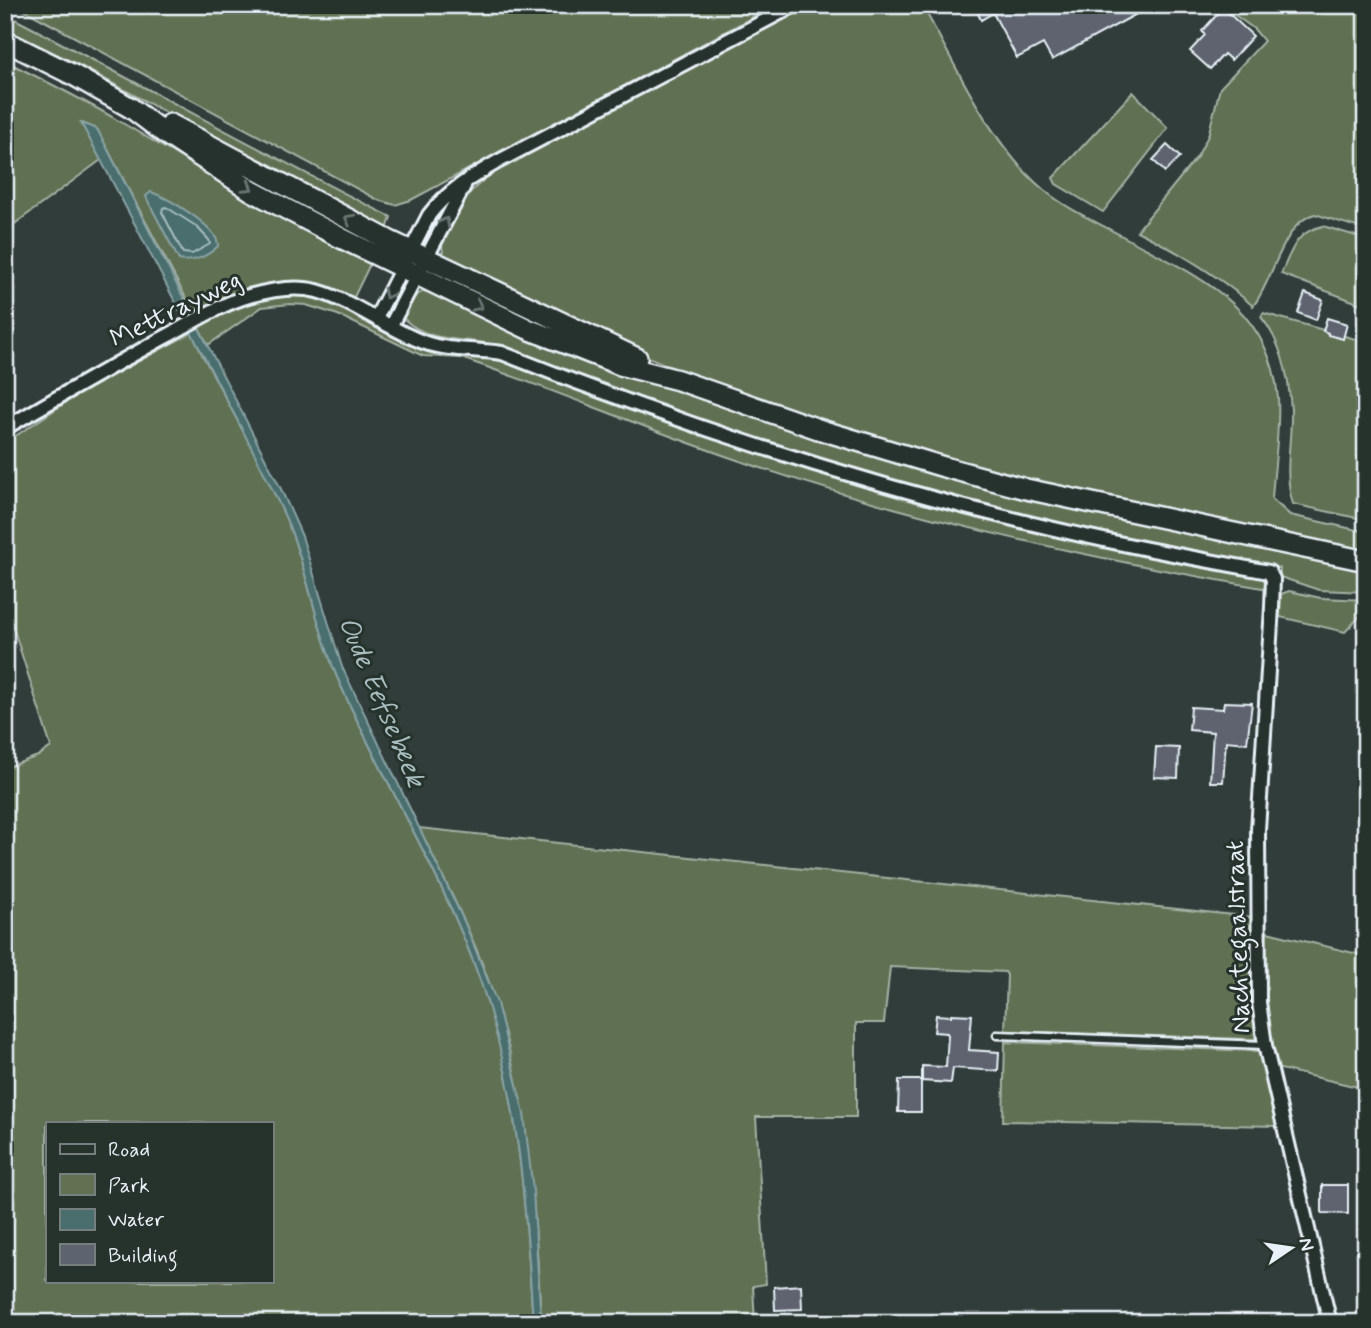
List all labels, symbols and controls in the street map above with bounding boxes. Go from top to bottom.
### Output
one-way arrow [240,179,253,192]
one-way arrow [344,214,357,227]
one-way arrow [437,216,450,229]
street label: Mettrayweg [105,264,247,356]
one-way arrow [382,287,396,300]
one-way arrow [471,297,483,311]
water label: Oude Eefsebeek [328,611,434,795]
street label: Nachtegaalstraat [1219,840,1262,1034]
legend [46,1122,273,1282]
text: Road [108,1136,150,1164]
text: Park [108,1172,150,1200]
text: Water [108,1206,164,1234]
north arrow [1256,1212,1326,1282]
text: N [1292,1236,1320,1253]
text: Building [108,1242,178,1272]

